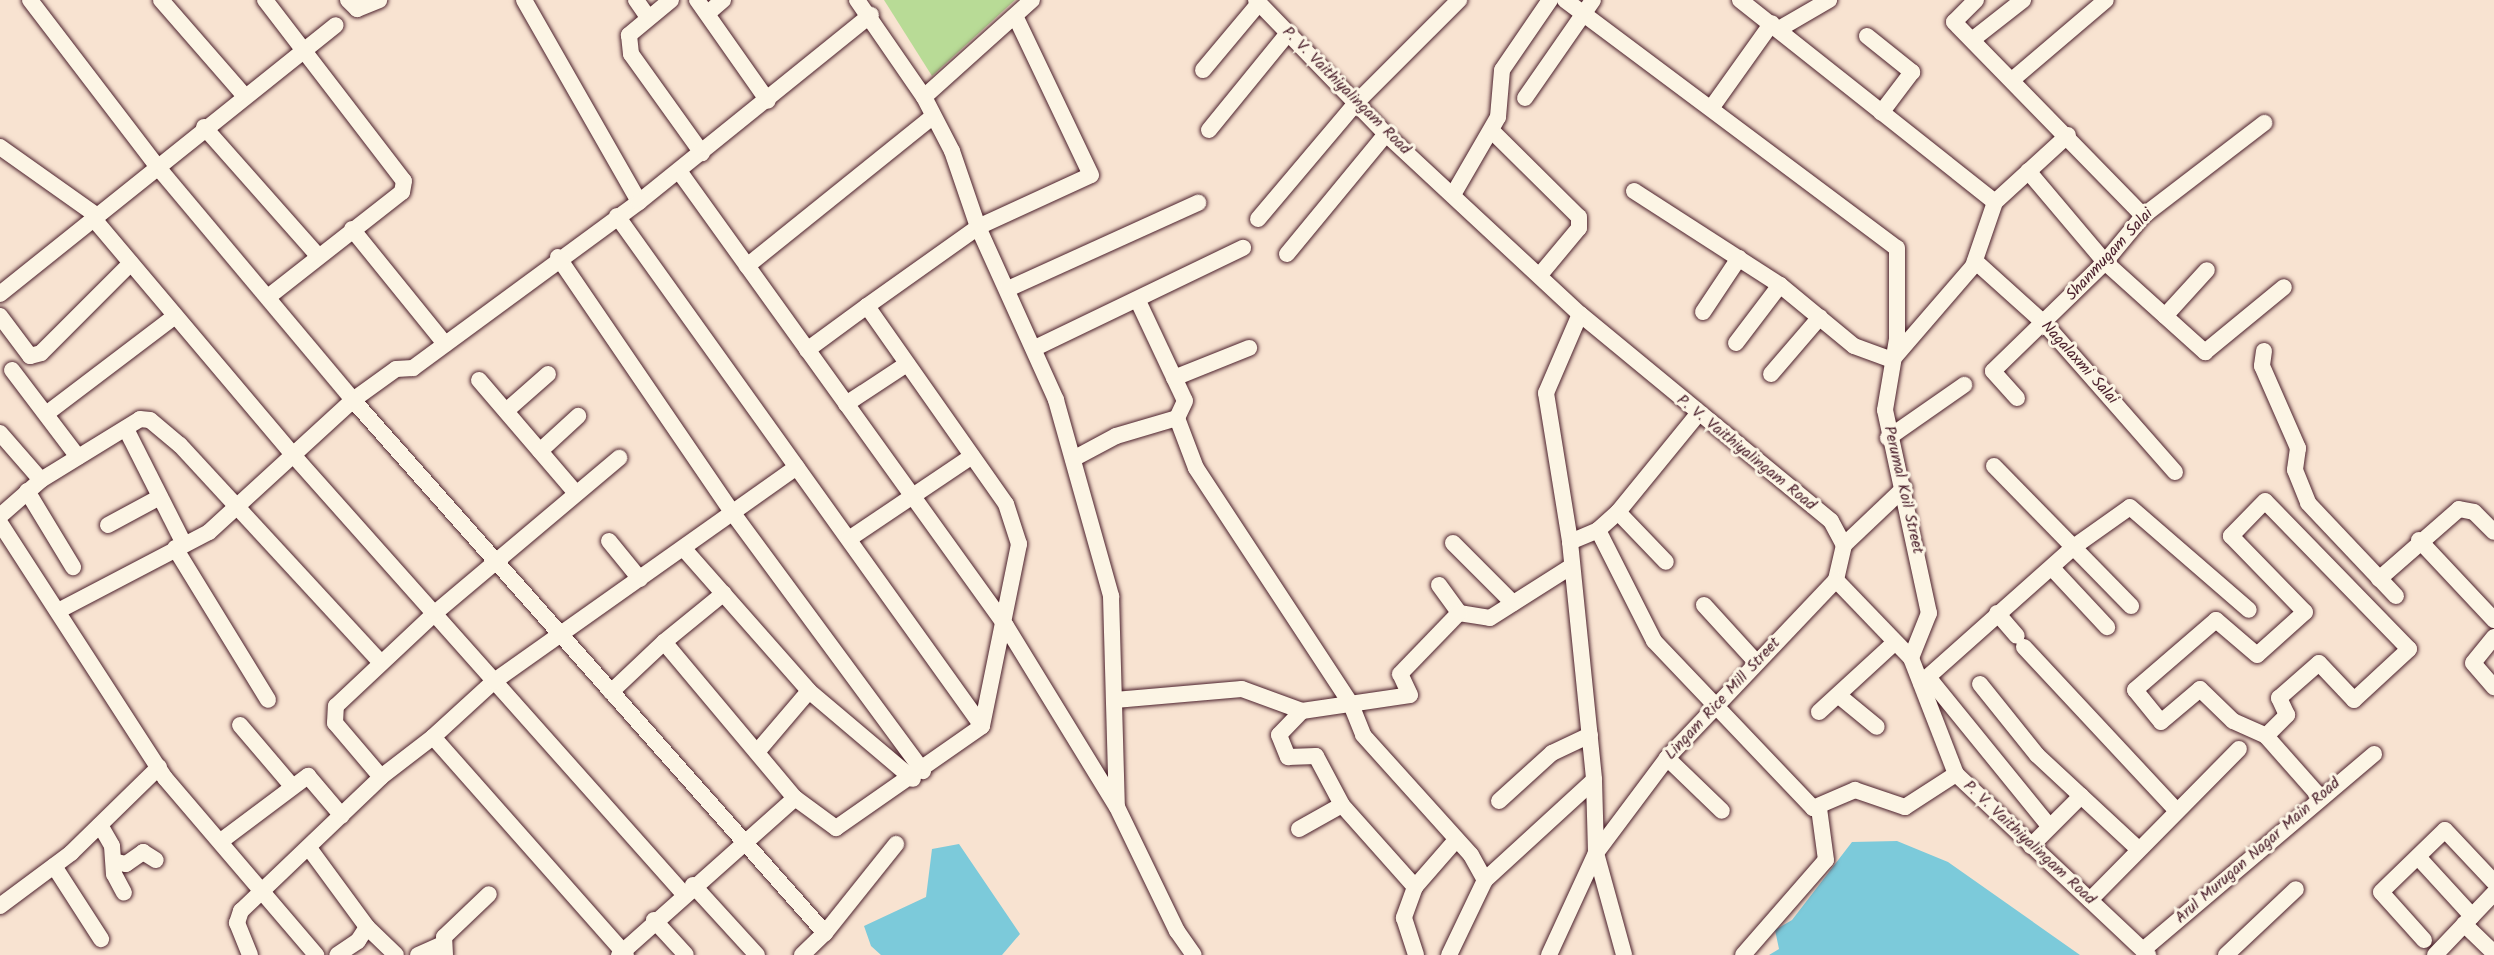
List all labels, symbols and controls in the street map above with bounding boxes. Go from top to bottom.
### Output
street label: P. V. Vaithiyalingam Road [1278,23,1414,159]
street label: Shanmugam Salai [2062,205,2158,305]
street label: Nagalaxmi Salai [2036,317,2122,409]
street label: P. V. Vaithiyalingam Road [1672,391,1820,515]
street label: Perumal Koil Street [1879,424,1927,556]
street label: Lingam Rice Mill Street [1661,634,1785,764]
street label: Arul Murugan Nagar Main Road [2172,774,2344,928]
street label: P. V. Vaithiyalingam Road [1959,777,2099,909]

